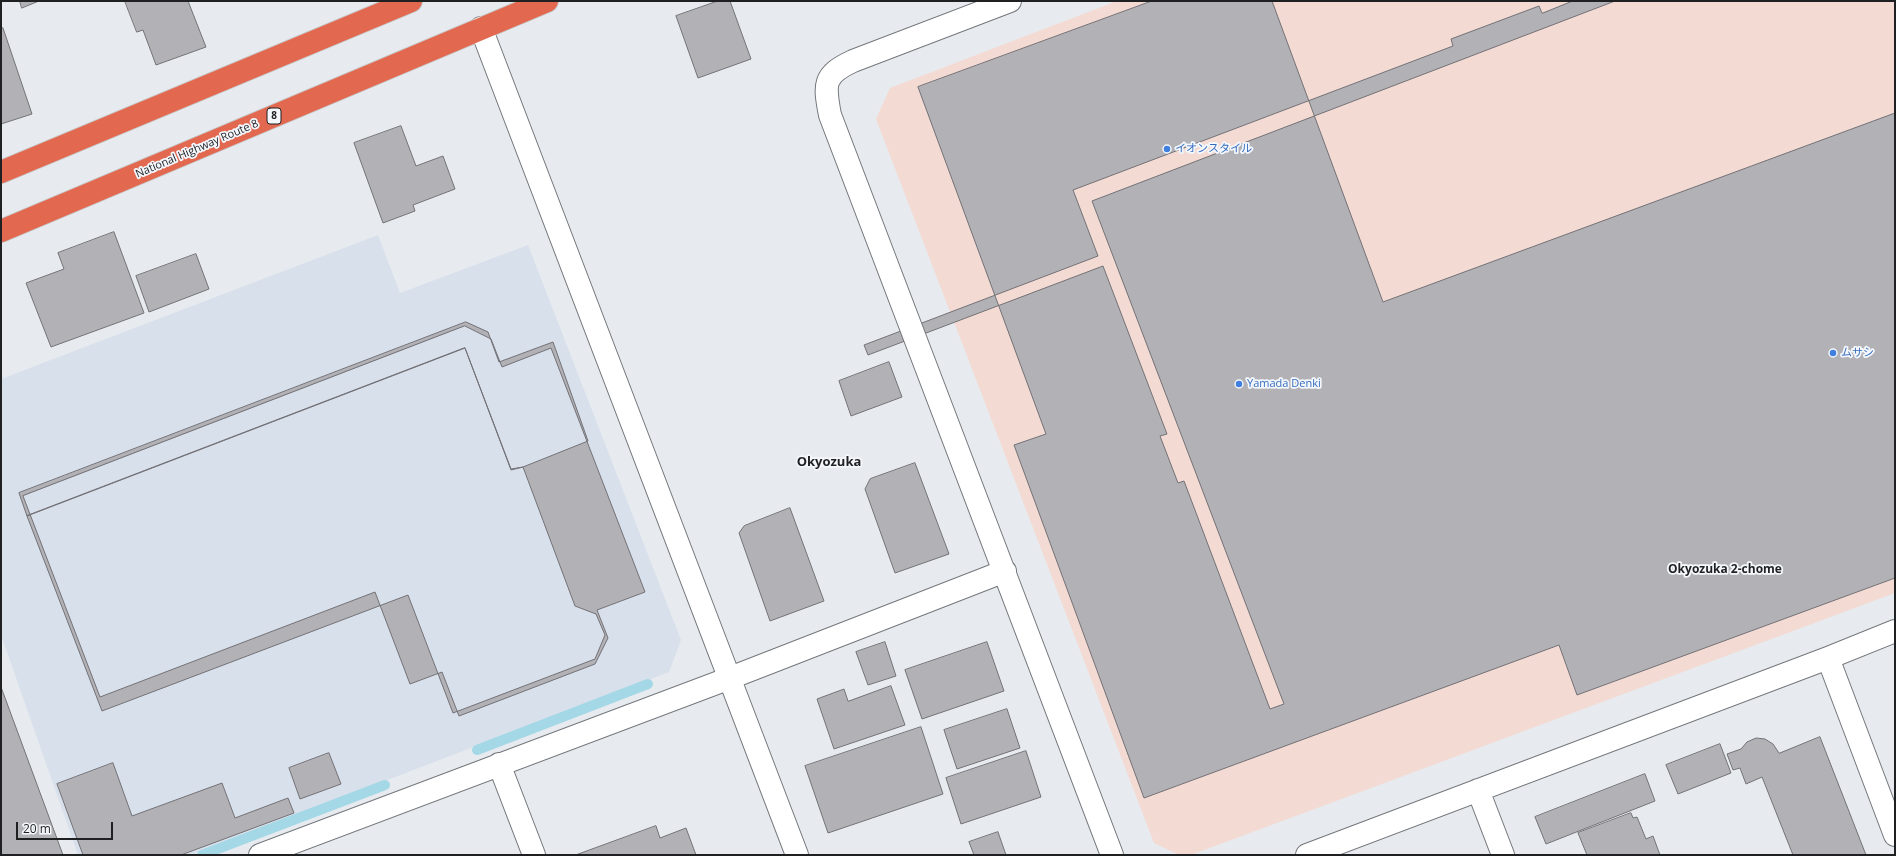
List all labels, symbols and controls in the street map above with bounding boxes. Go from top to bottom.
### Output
road number: 8 [267,108,281,124]
street label: National Highway Route 8 [134,117,260,181]
place label: イオンスタイル [1175,142,1252,156]
marker: イオンスタイル [1162,144,1172,154]
place label: ムサシ [1841,346,1874,360]
marker: ムサシ [1828,348,1838,358]
place label: Yamada Denki [1247,377,1321,391]
marker: Yamada Denki [1234,379,1244,389]
district label: Okyozuka [797,454,861,470]
district label: Okyozuka 2-chome [1668,563,1782,577]
scale bar [18,814,115,840]
text: 20 m [23,820,51,837]

